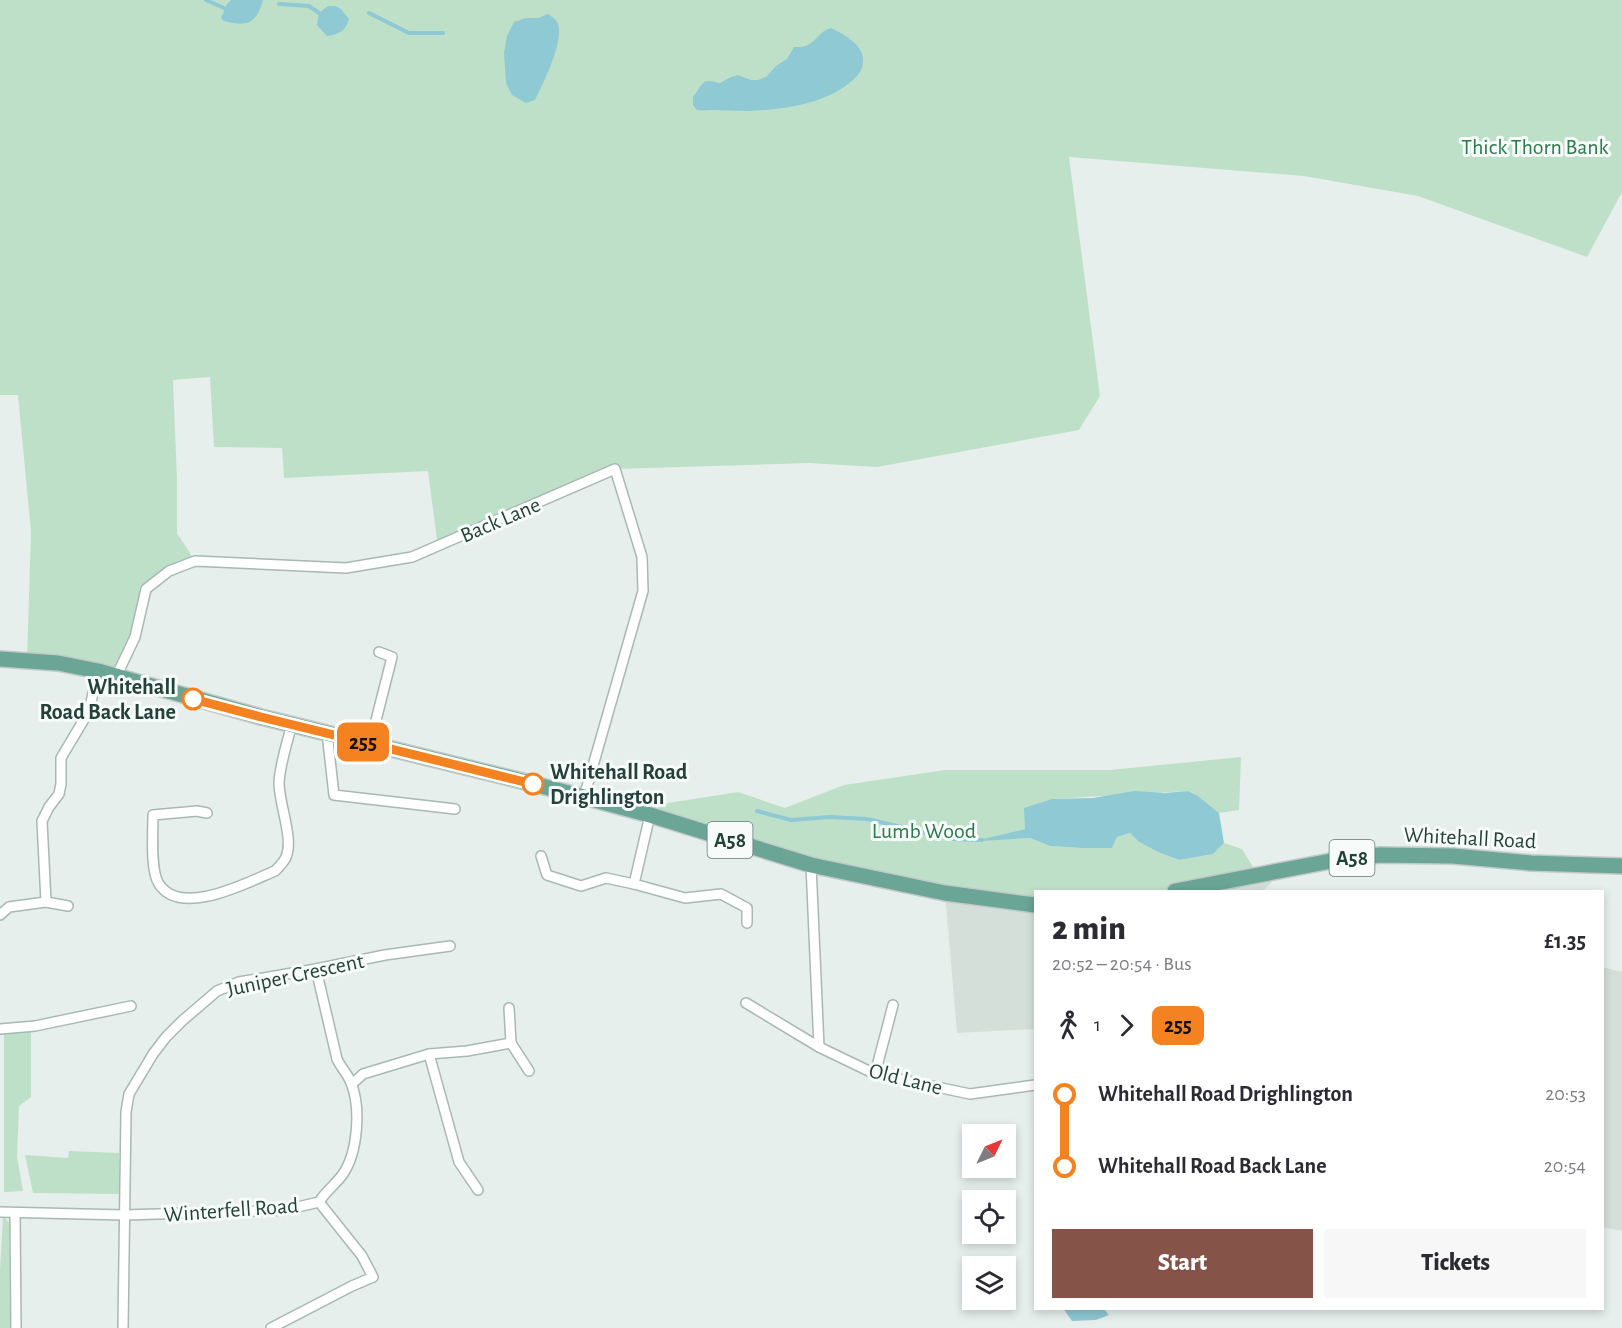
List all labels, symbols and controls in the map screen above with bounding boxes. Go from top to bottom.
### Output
park label: Thick Thorn Bank [1461,136,1609,158]
street label: Back Lane [457,493,544,547]
place label: Whitehall Road Back Lane [39,676,176,723]
marker: Whitehall Road Back Lane [182,688,204,710]
line badge: 255 [328,722,398,762]
text: 255 [349,732,377,753]
place label: Whitehall Road Drighlington [550,761,688,808]
marker: Whitehall Road Drighlington [522,773,544,795]
park label: Lumb Wood [872,820,976,842]
road number: A58 [708,822,752,858]
street label: Whitehall Road [1403,824,1537,852]
road number: A58 [1330,840,1374,876]
text: 2 min [1052,913,1126,946]
text: £1.35 [1544,930,1586,952]
street label: Juniper Crescent [225,950,366,1000]
text: 20:52 – 20:54 · Bus [1052,954,1192,974]
icon: walk [1052,1009,1085,1042]
icon: forward [1110,1009,1143,1042]
text: 1 [1094,1015,1101,1035]
text: 255 [1164,1015,1192,1036]
street label: Old Lane [867,1059,945,1099]
text: Whitehall Road Drighlington [1098,1083,1353,1105]
text: 20:53 [1545,1084,1586,1104]
north arrow [962,1124,1016,1178]
map controls [962,1124,1016,1310]
text: Whitehall Road Back Lane [1098,1155,1327,1177]
text: 20:54 [1544,1156,1586,1176]
button: locate [962,1190,1016,1244]
street label: Winterfell Road [163,1194,299,1226]
button: Start [1052,1229,1313,1298]
button: Tickets [1325,1229,1586,1298]
button: layers [962,1256,1016,1310]

